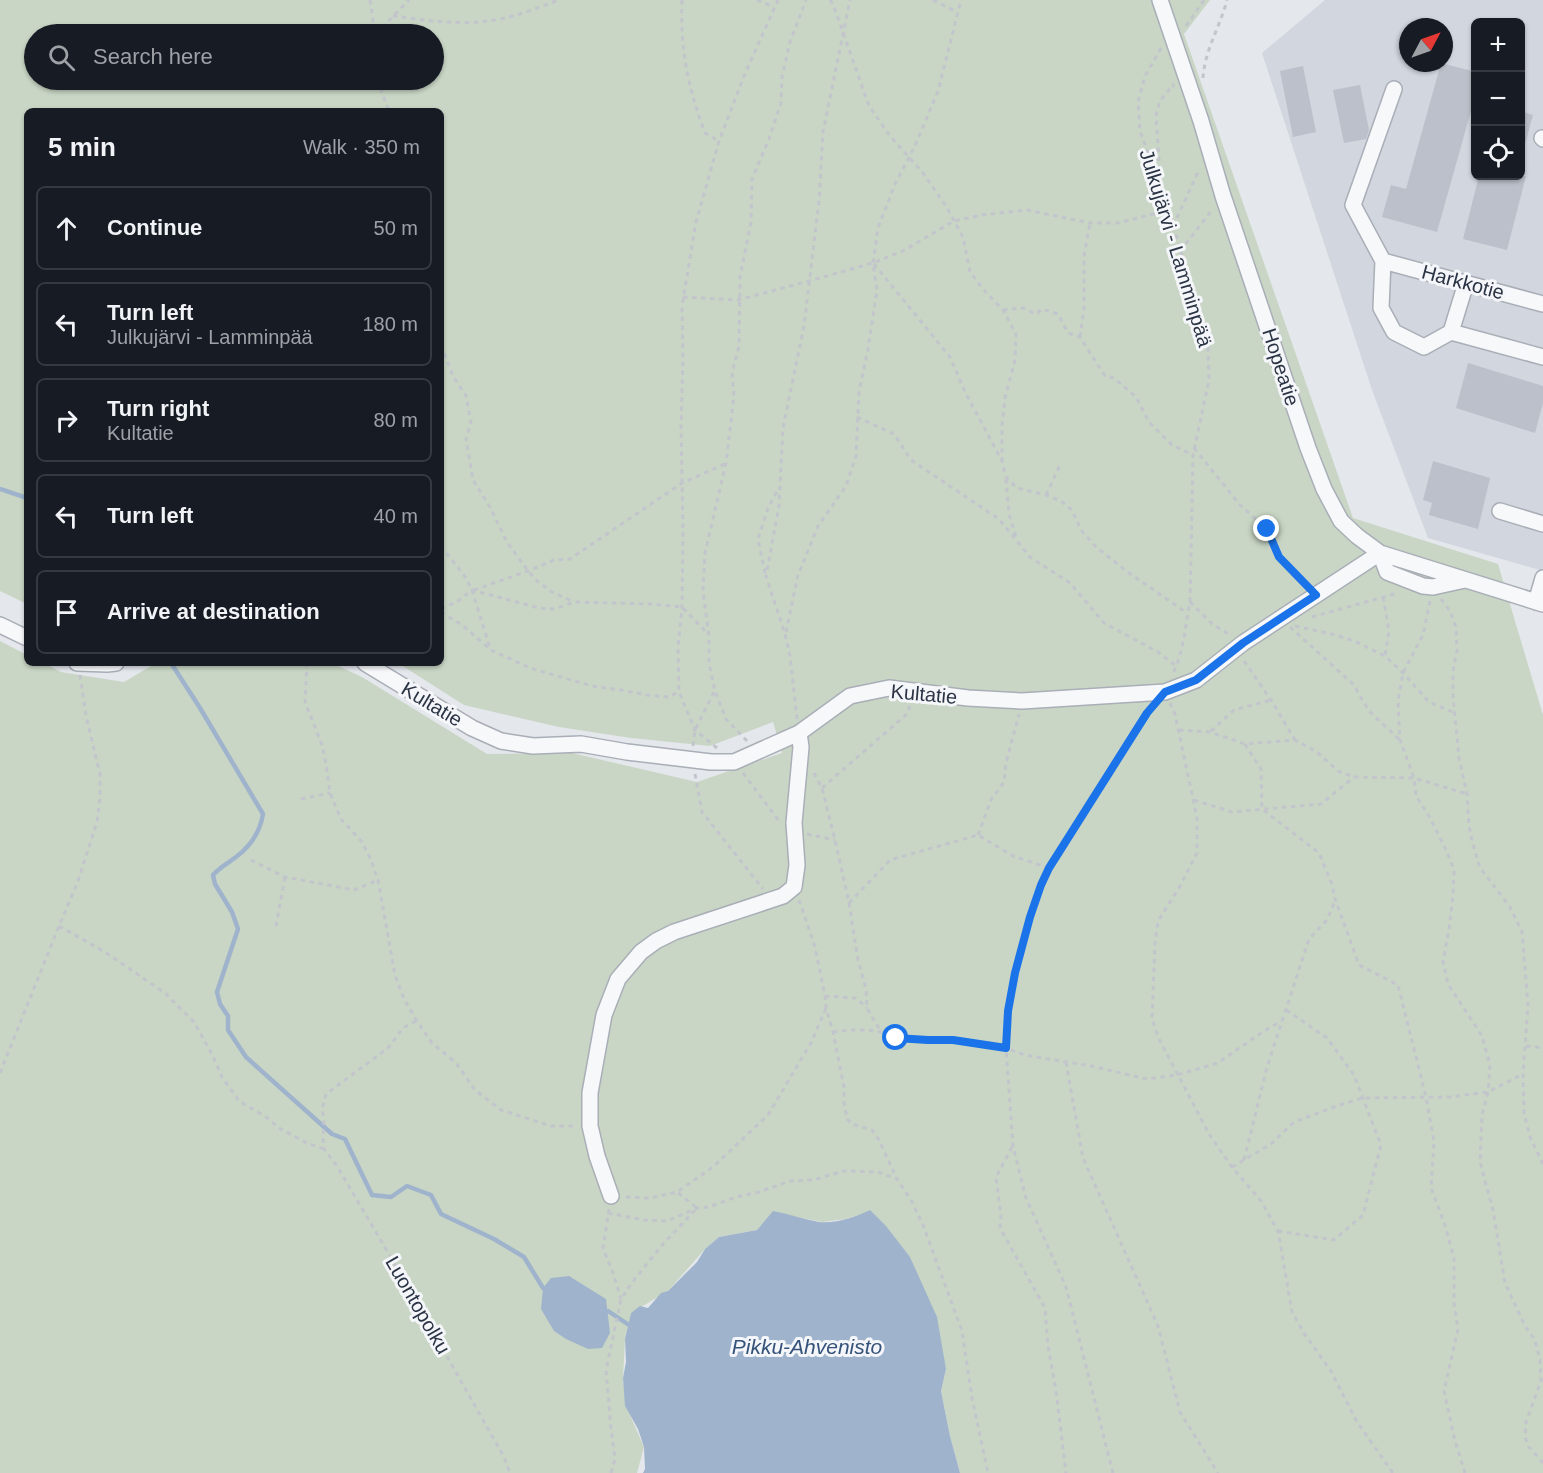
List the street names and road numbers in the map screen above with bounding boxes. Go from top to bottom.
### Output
street label: Julkujärvi - Lamminpää [1135,146,1217,350]
street label: Harkkotie [1419,260,1507,304]
street label: Hopeatie [1258,326,1304,408]
street label: Kultatie [398,677,466,731]
street label: Kultatie [890,680,958,708]
street label: Luontopolku [381,1252,455,1358]

